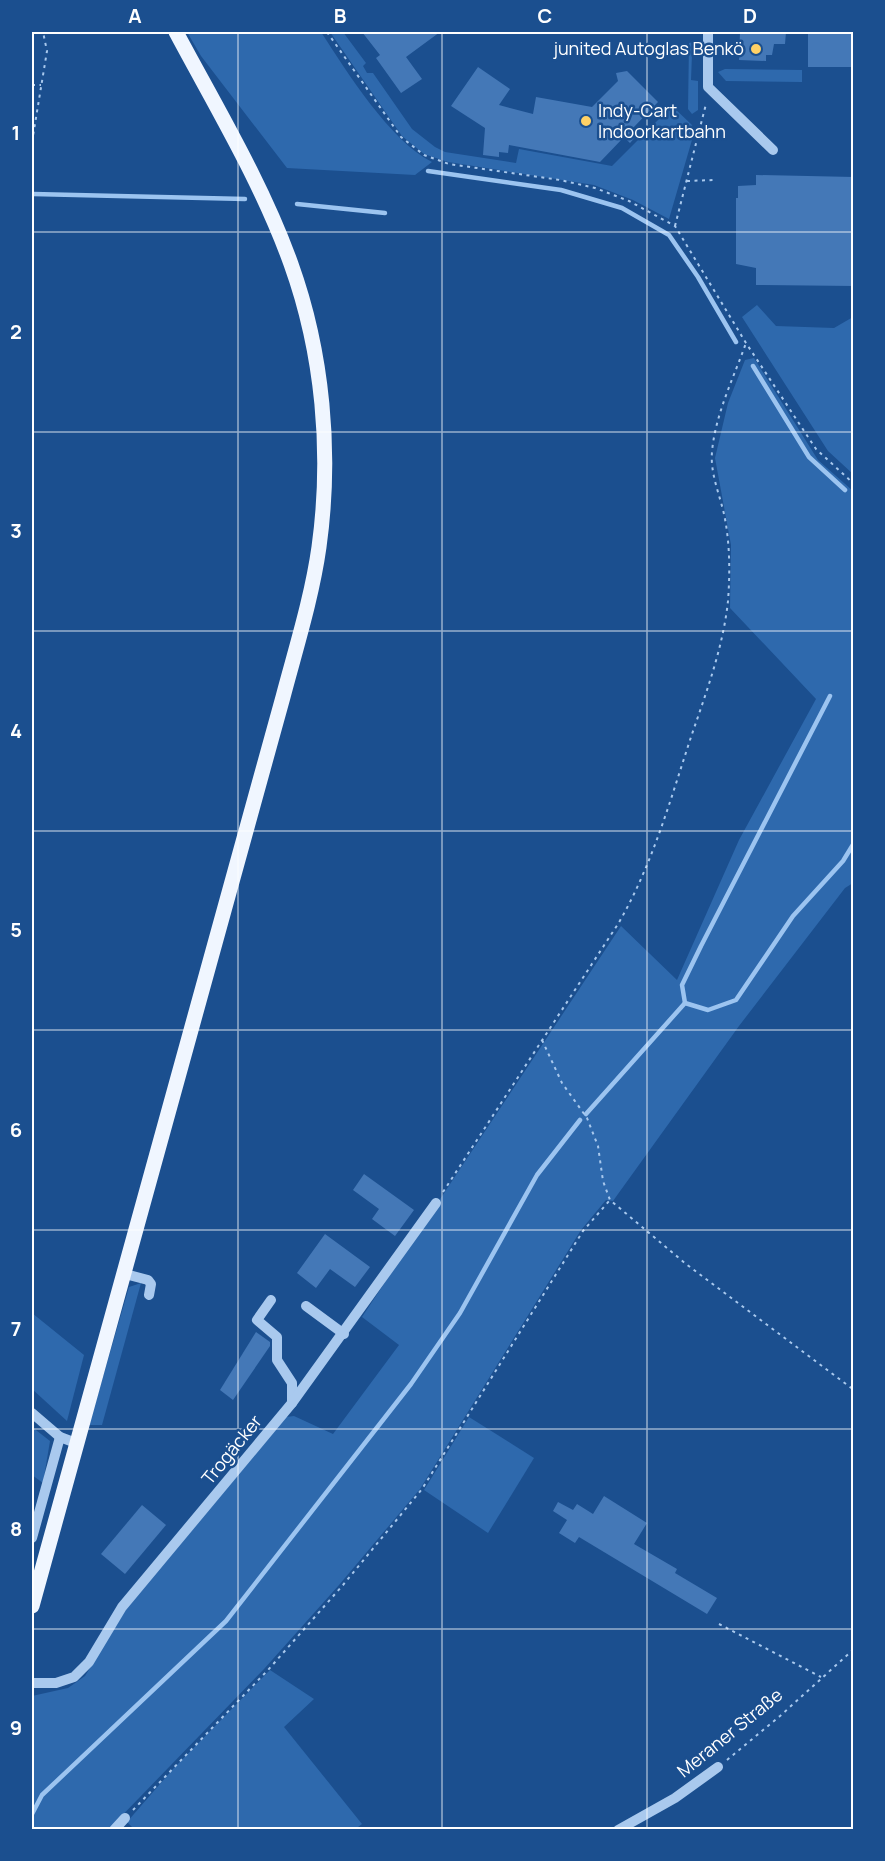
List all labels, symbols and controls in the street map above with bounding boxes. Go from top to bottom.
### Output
text: A [128,2,142,29]
text: B [334,2,347,29]
text: C [538,2,552,29]
text: D [743,2,757,29]
place label: junited Autoglas Benkö [552,36,744,60]
marker: junited Autoglas Benkö [749,42,763,56]
place label: Indy-Cart Indoorkartbahn [598,98,726,143]
marker: Indy-Cart Indoorkartbahn [579,114,593,128]
text: 1 [12,119,20,146]
text: 2 [10,318,22,345]
text: 3 [10,517,22,544]
text: 4 [10,717,22,744]
text: 5 [10,916,22,943]
text: 6 [10,1116,22,1143]
text: 7 [11,1315,21,1342]
street label: Trogäcker [196,1409,267,1489]
text: 8 [10,1515,22,1542]
street label: Meraner Straße [672,1682,787,1782]
text: 9 [10,1714,22,1741]

